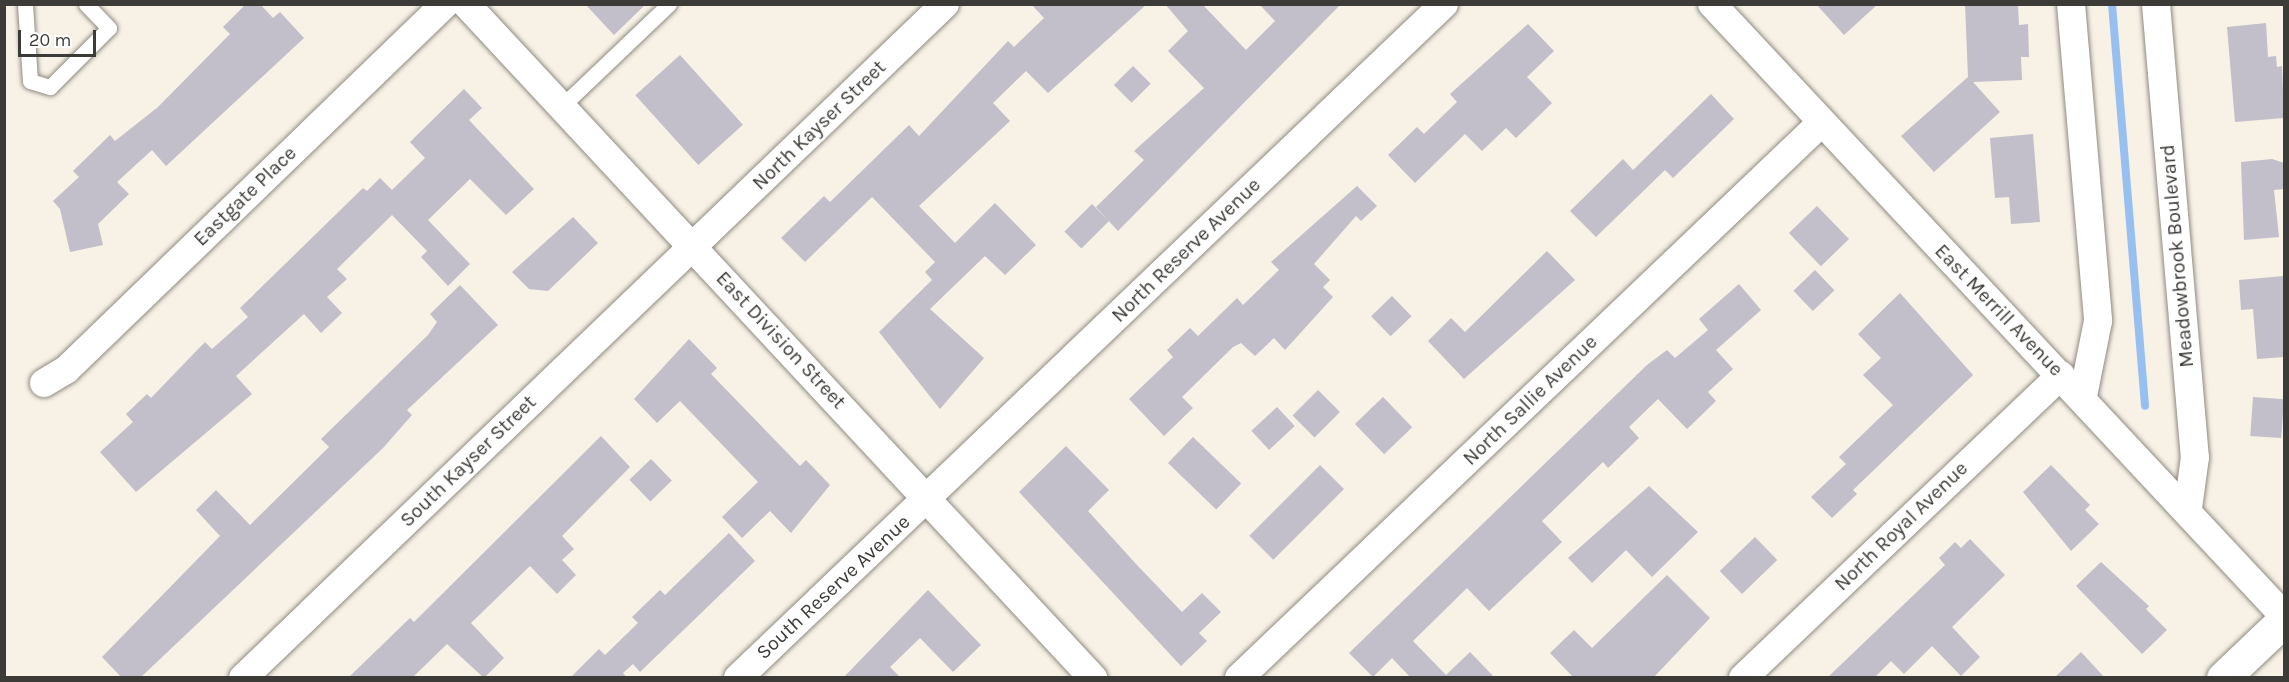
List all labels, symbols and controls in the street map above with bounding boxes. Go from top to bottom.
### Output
scale bar [21,18,99,56]
text: 20 m [29,29,71,51]
street label: North Kayser Street [747,55,891,195]
street label: Eastgate Place [189,141,301,251]
street label: Meadowbrook Boulevard [2155,143,2199,369]
street label: North Reserve Avenue [1107,173,1265,327]
street label: East Merrill Avenue [1930,239,2068,381]
street label: East Division Street [711,266,851,414]
street label: North Sallie Avenue [1458,330,1602,470]
street label: South Kayser Street [395,390,541,532]
street label: North Royal Avenue [1829,456,1973,596]
street label: South Reserve Avenue [751,510,915,664]

